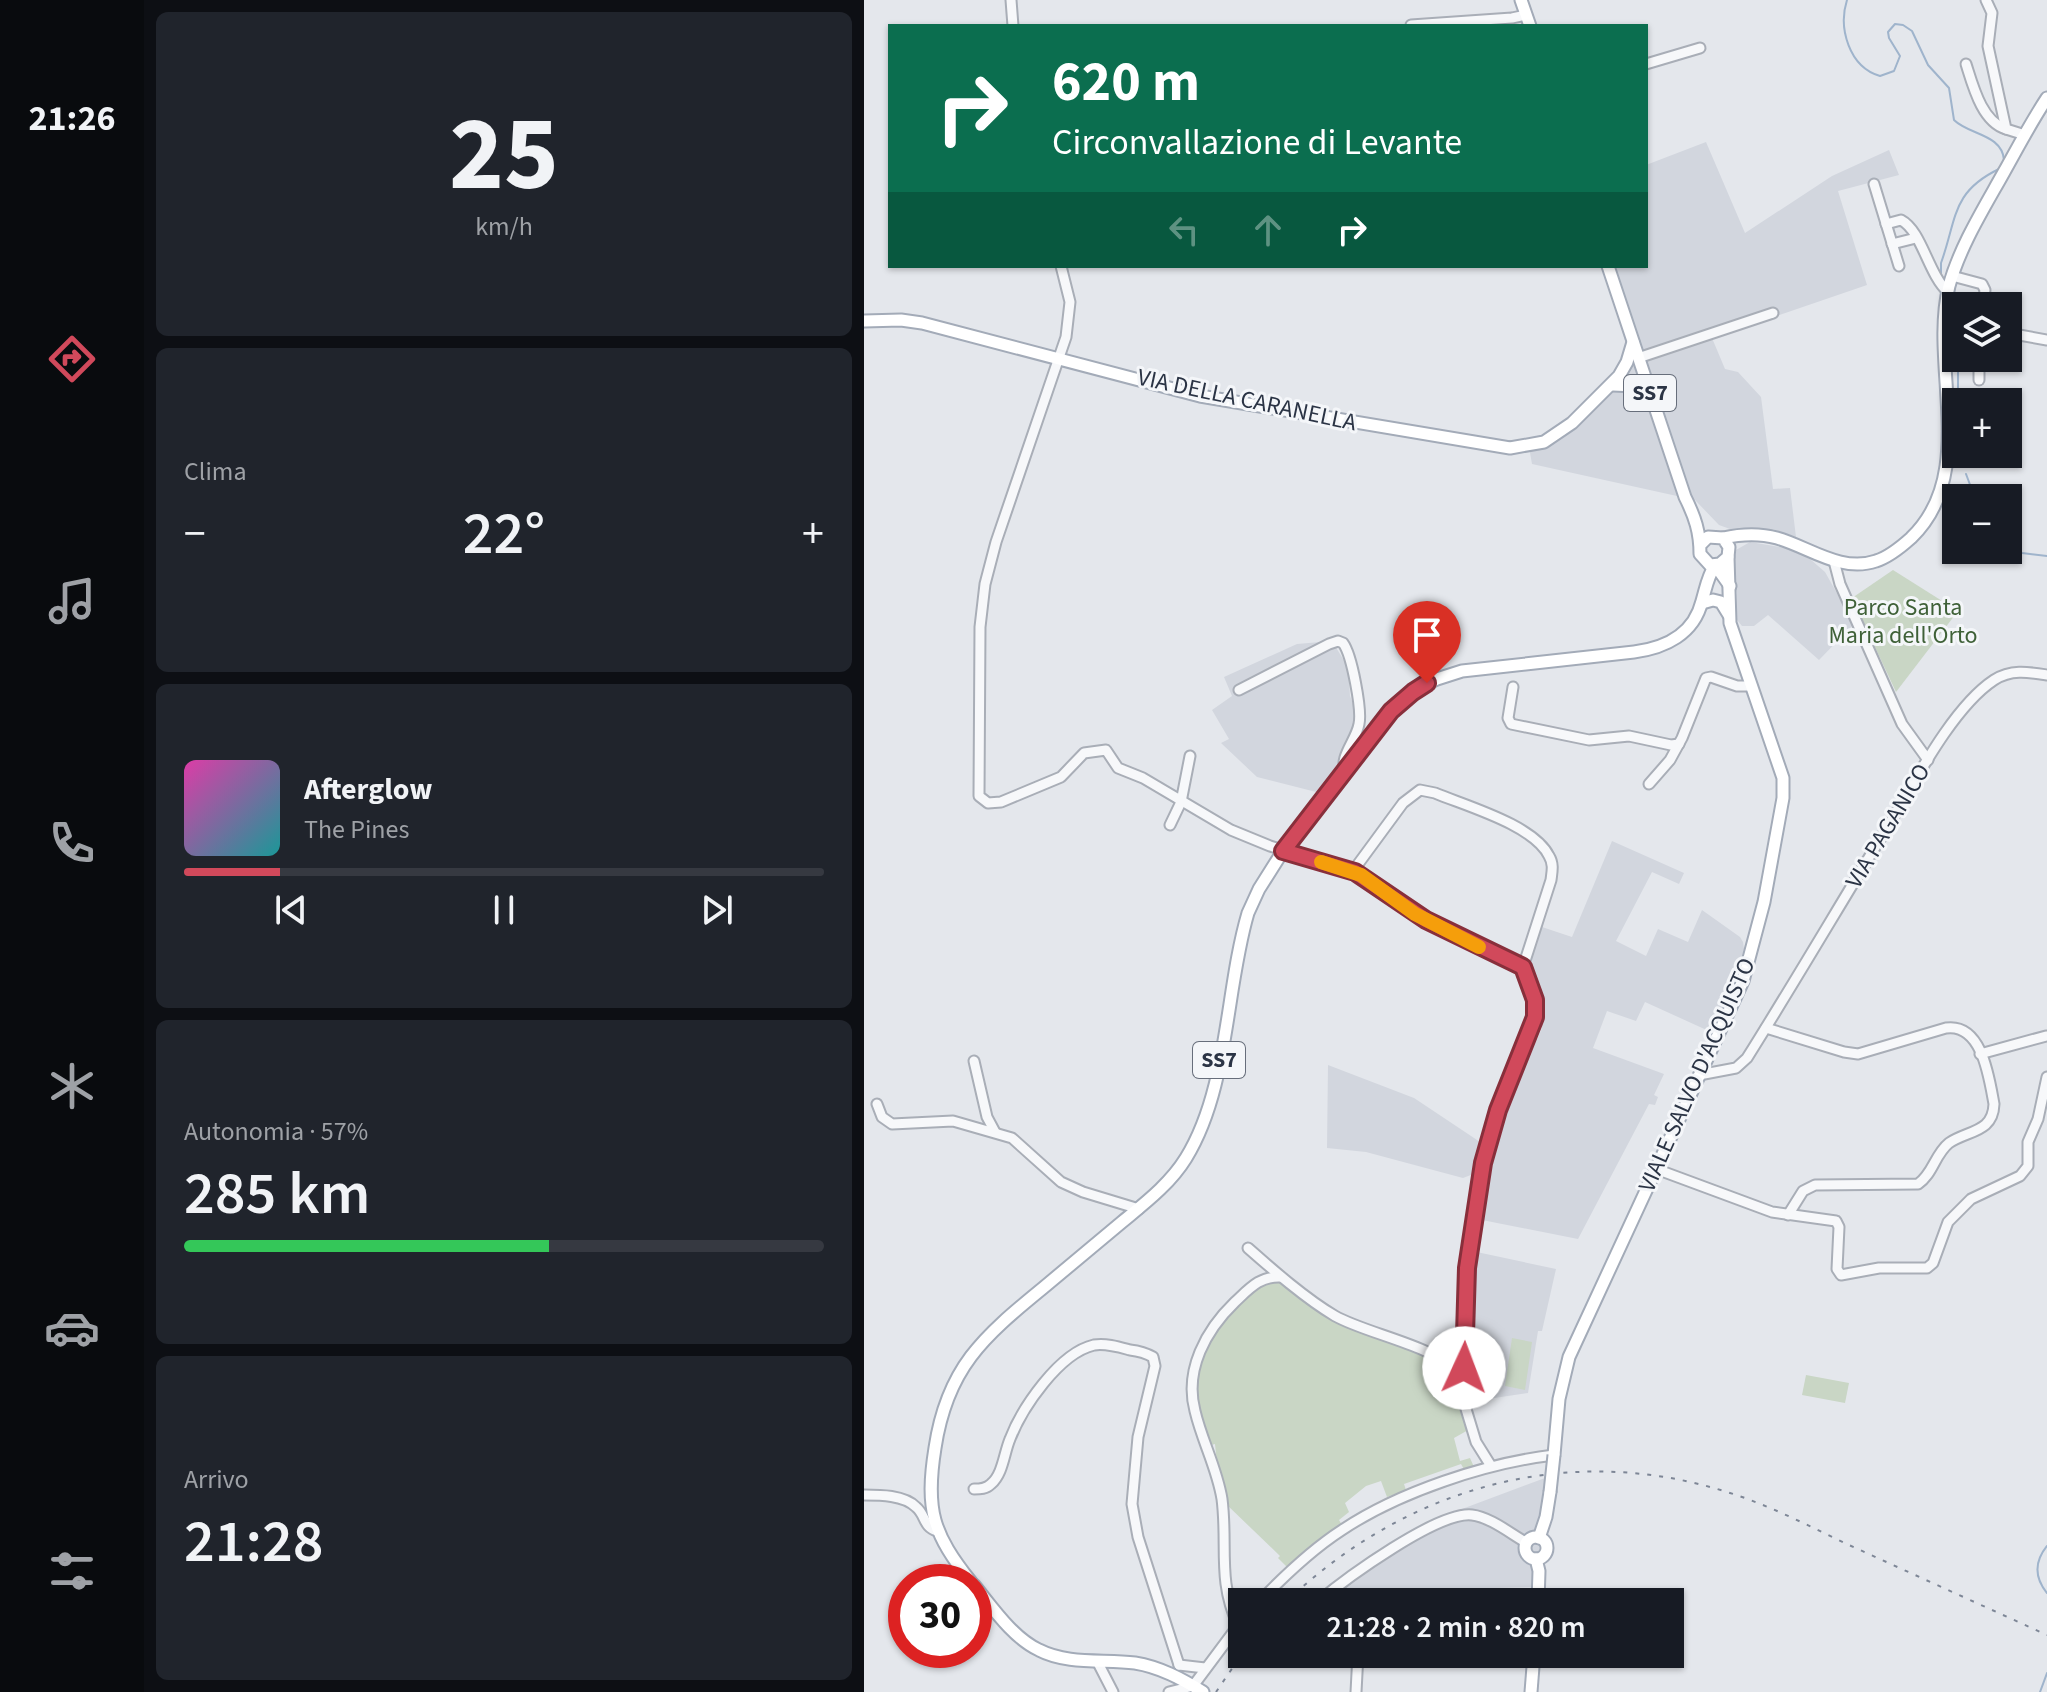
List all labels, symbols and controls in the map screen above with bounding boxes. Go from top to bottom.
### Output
text: 620 m [1052,43,1200,122]
icon: right [920,56,1024,160]
text: 25 [449,82,559,230]
text: 21:26 [29,93,115,144]
text: Circonvallazione di Levante [1052,117,1462,168]
text: km/h [475,208,533,245]
icon: left [1162,208,1206,252]
icon: ahead [1246,208,1290,252]
icon: right [1330,208,1374,252]
map controls [1942,292,2022,564]
button: layers [1942,292,2022,372]
icon: directions [44,331,100,387]
street label: VIA DELLA CARANELLA [1134,360,1360,440]
road number: SS7 [1624,375,1676,411]
button: + [1942,388,2022,468]
text: Clima [184,453,247,490]
button: − [1942,484,2022,564]
text: 22° [463,492,545,577]
text: − [184,503,206,566]
text: + [802,503,824,566]
icon: music [44,573,100,629]
park label: Parco Santa Maria dell'Orto [1828,590,1978,653]
pin [1393,601,1461,683]
icon: arrive [1405,613,1449,657]
street label: VIA PAGANICO [1837,757,1939,895]
text: Afterglow [304,768,432,811]
text: The Pines [304,811,409,848]
icon: phone [44,815,100,871]
icon: previous [269,888,313,932]
icon: pause [482,888,526,932]
icon: next [695,888,739,932]
street label: VIALE SALVO D'ACQUISTO [1630,952,1764,1198]
road number: SS7 [1193,1042,1245,1078]
icon: climate [44,1058,100,1114]
text: Autonomia · 57% [184,1113,368,1150]
text: 285 km [184,1152,370,1237]
icon: car [44,1300,100,1356]
position arrow [1422,1326,1506,1410]
text: Arrivo [184,1461,249,1498]
text: 21:28 [184,1500,324,1585]
icon: filters [44,1543,100,1599]
speed limit sign: 30 [888,1564,992,1668]
text: 21:28 · 2 min · 820 m [1326,1606,1586,1649]

